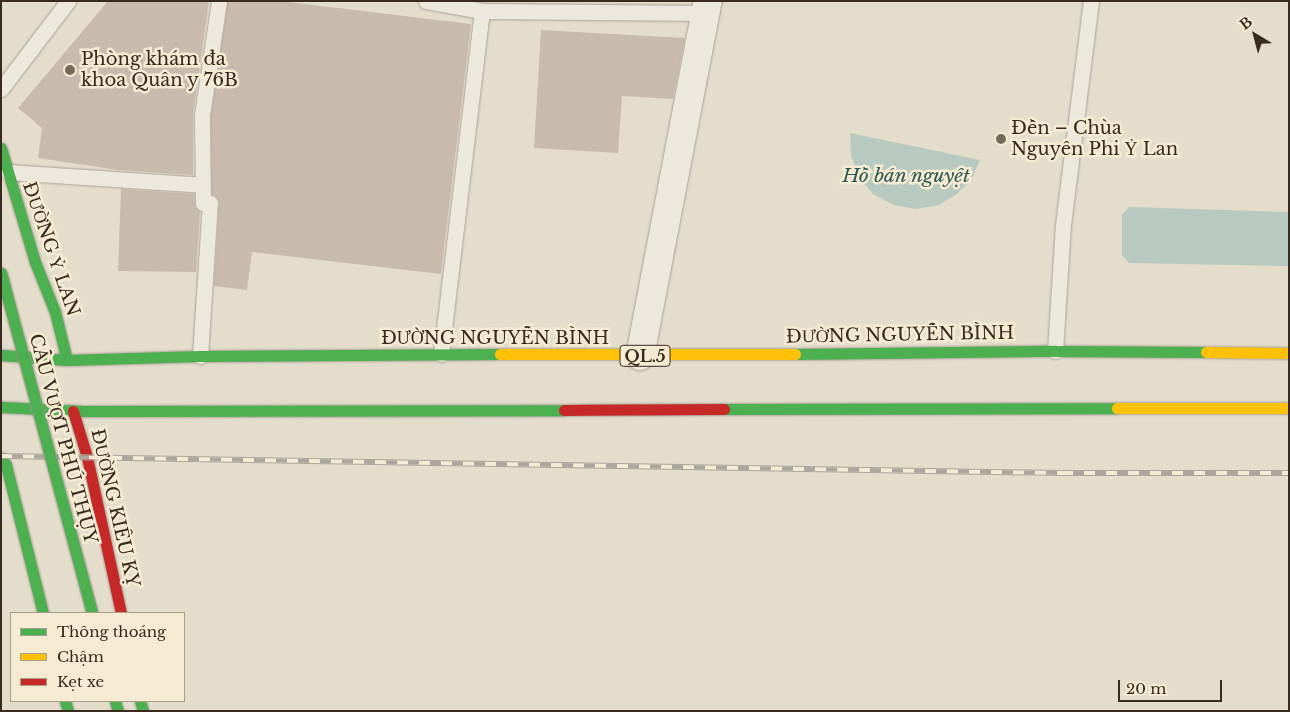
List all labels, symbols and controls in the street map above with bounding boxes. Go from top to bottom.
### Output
north arrow [1230,10,1280,60]
text: B [1236,12,1256,34]
place label: Phòng khám đa khoa Quân y 76B [81,49,239,92]
marker: Phòng khám đa khoa Quân y 76B [63,63,77,77]
place label: Đền – Chùa Nguyên Phi Ỷ Lan [1011,118,1178,160]
marker: Đền – Chùa Nguyên Phi Ỷ Lan [995,133,1007,145]
water label: Hồ bán nguyệt [842,165,970,187]
street label: ĐƯỜNG Ỷ LAN [18,179,84,319]
street label: ĐƯỜNG NGUYỄN BÌNH [786,322,1014,348]
street label: ĐƯỜNG NGUYỄN BÌNH [381,327,609,349]
street label: CẦU VƯỢT PHÚ THỤY [24,331,102,547]
road number: QL.5 [619,342,671,370]
street label: ĐƯỜNG KIÊU KỴ [86,427,144,589]
legend [10,612,185,702]
text: Thông thoáng [57,622,166,641]
text: Chậm [57,647,104,666]
scale bar [1120,670,1224,702]
text: Kẹt xe [57,672,104,691]
text: 20 m [1126,679,1166,698]

